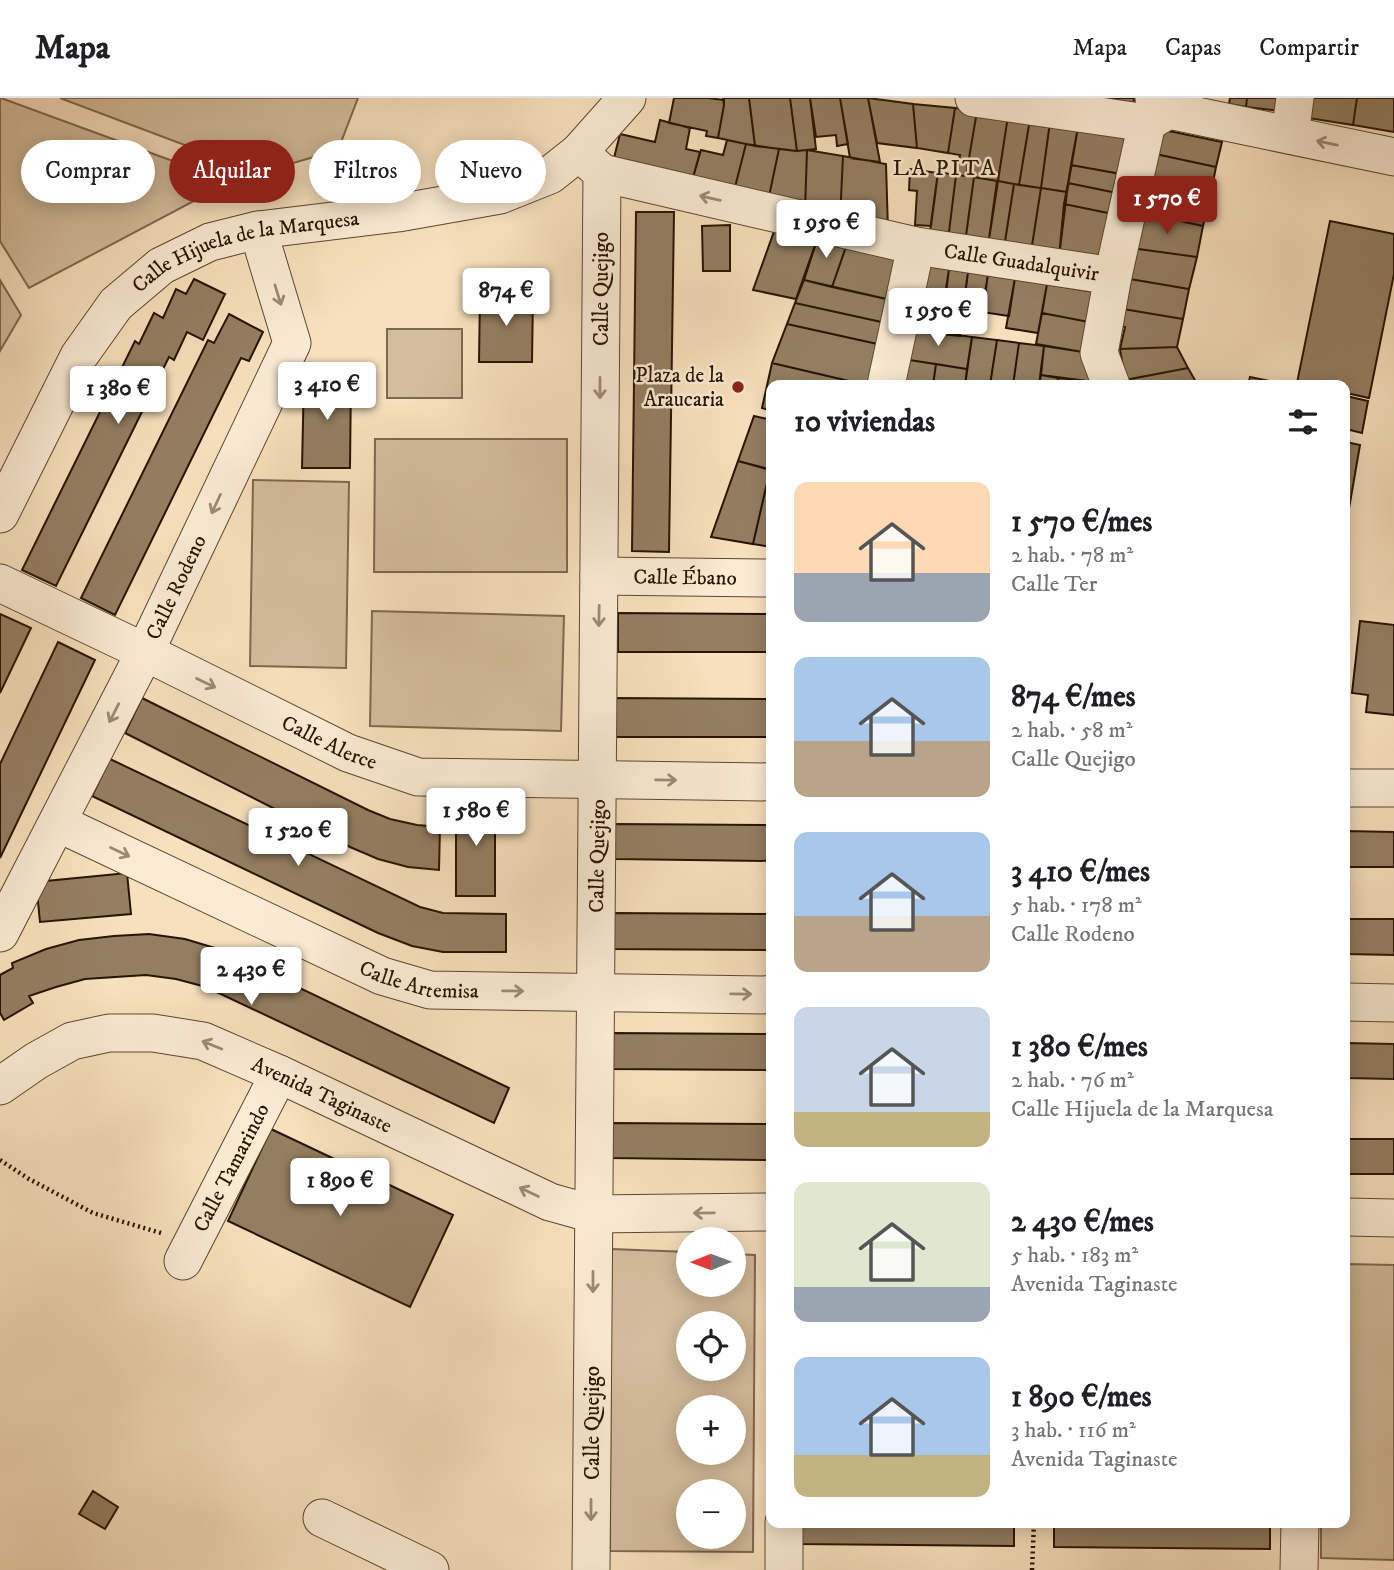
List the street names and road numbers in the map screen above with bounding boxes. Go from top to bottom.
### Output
street label: Calle Hijuela de la Marquesa [127,206,361,299]
street label: Calle Quejigo [589,232,615,346]
street label: Calle Guadalquivir [942,238,1101,288]
street label: Calle Rodeno [141,531,213,644]
street label: Calle Ébano [633,564,737,592]
street label: Calle Alerce [277,710,380,776]
street label: Calle Quejigo [584,799,612,913]
street label: Calle Artemisa [355,955,479,1005]
street label: Avenida Taginaste [247,1052,396,1140]
street label: Calle Tamarindo [188,1099,276,1237]
street label: Calle Quejigo [580,1366,606,1480]

